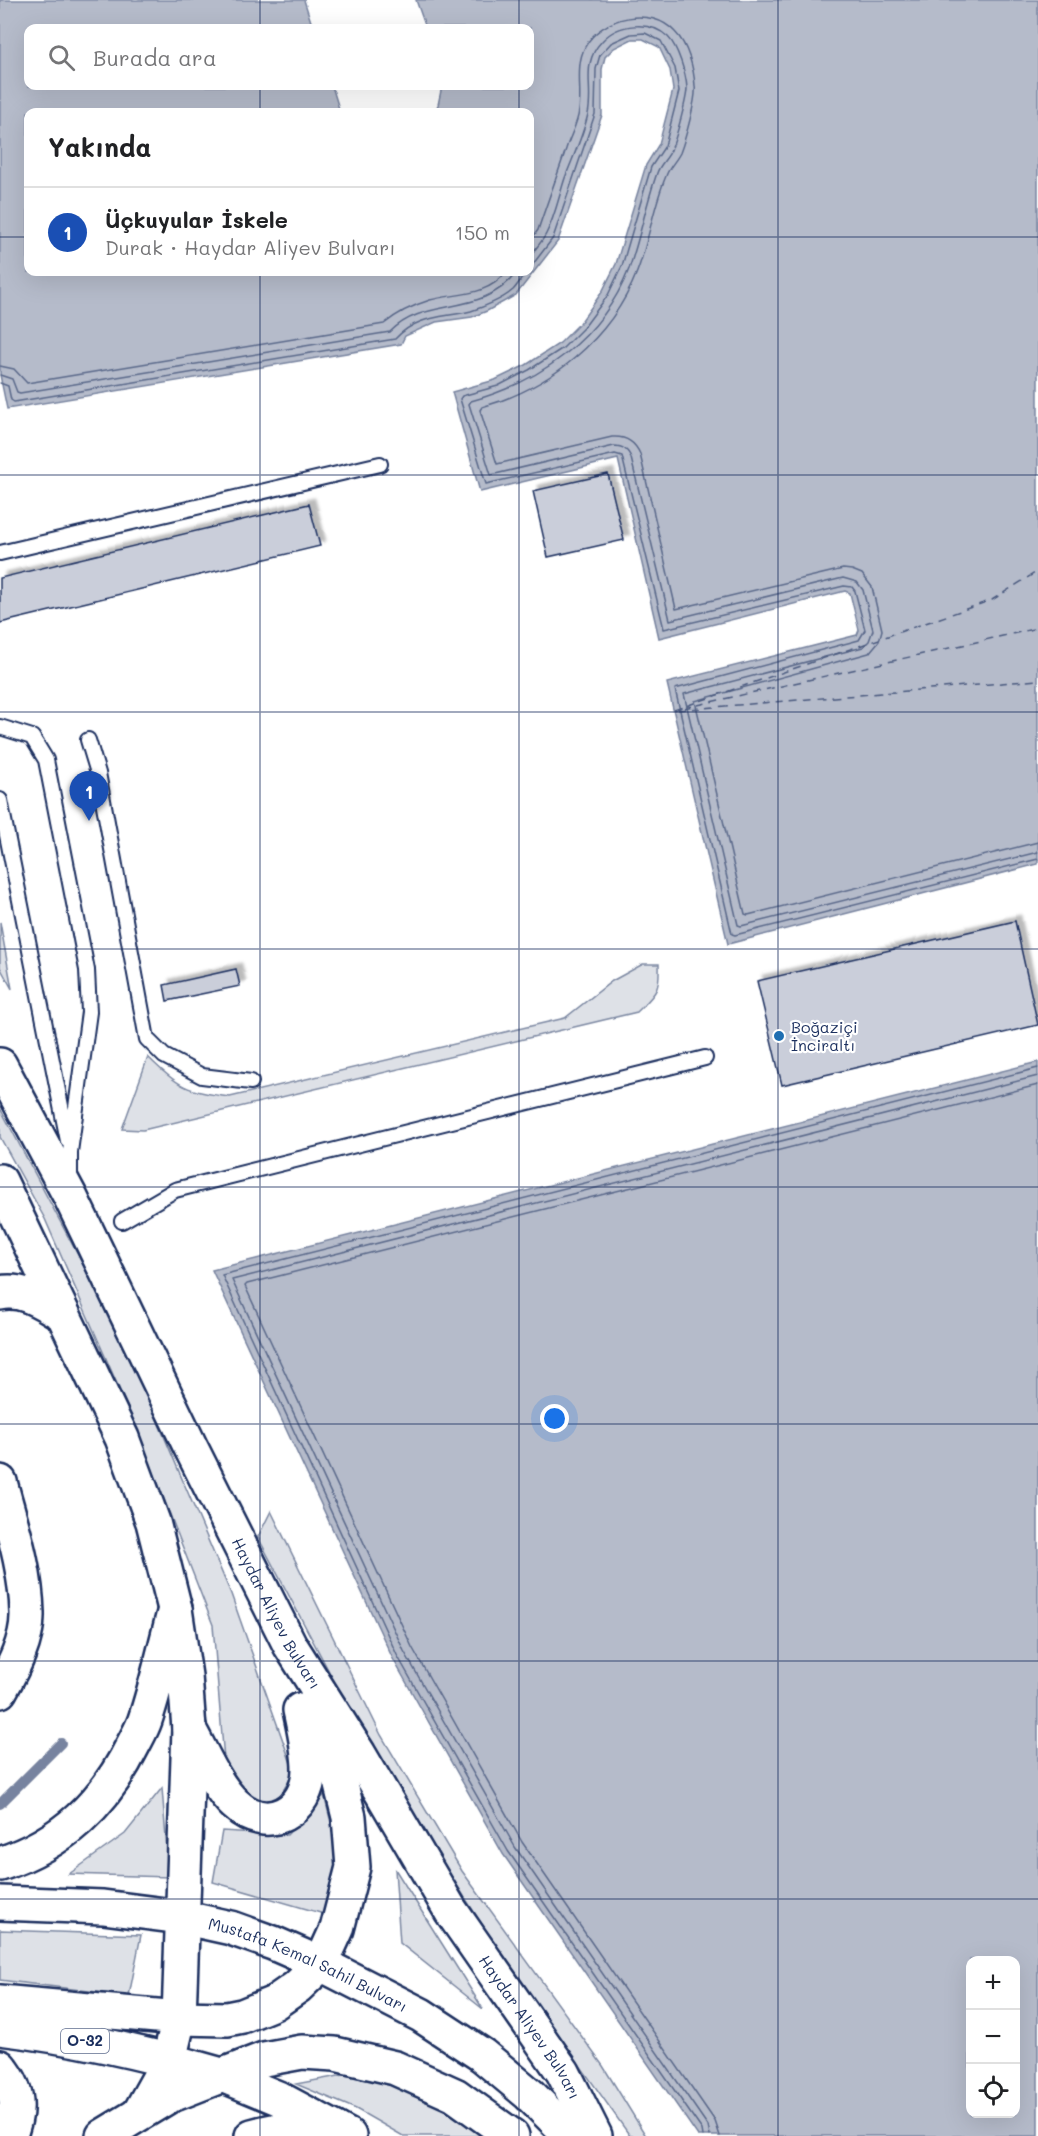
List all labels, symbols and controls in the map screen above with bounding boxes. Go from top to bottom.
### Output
search box [24,24,534,90]
icon: search [45,41,78,74]
text: Burada ara [93,43,217,72]
text: Yakında [48,130,151,164]
text: Üçkuyular İskele [105,205,288,234]
text: 1 [63,219,72,245]
text: 150 m [455,219,510,245]
text: Durak · Haydar Aliyev Bulvarı [105,234,396,260]
pin: 1 [70,772,109,821]
place label: Boğaziçi İnciraltı [791,1016,858,1055]
marker: Boğaziçi İnciraltı [772,1029,786,1043]
your location [540,1404,569,1433]
street label: Haydar Aliyev Bulvarı [228,1534,326,1693]
street label: Mustafa Kemal Sahil Bulvarı [206,1912,411,2016]
street label: Haydar Aliyev Bulvarı [475,1951,586,2102]
map controls [966,1956,1020,2118]
button: + [966,1956,1020,2010]
button: − [966,2010,1020,2064]
road number: O-32 [61,2029,109,2053]
button: locate [966,2064,1020,2118]

